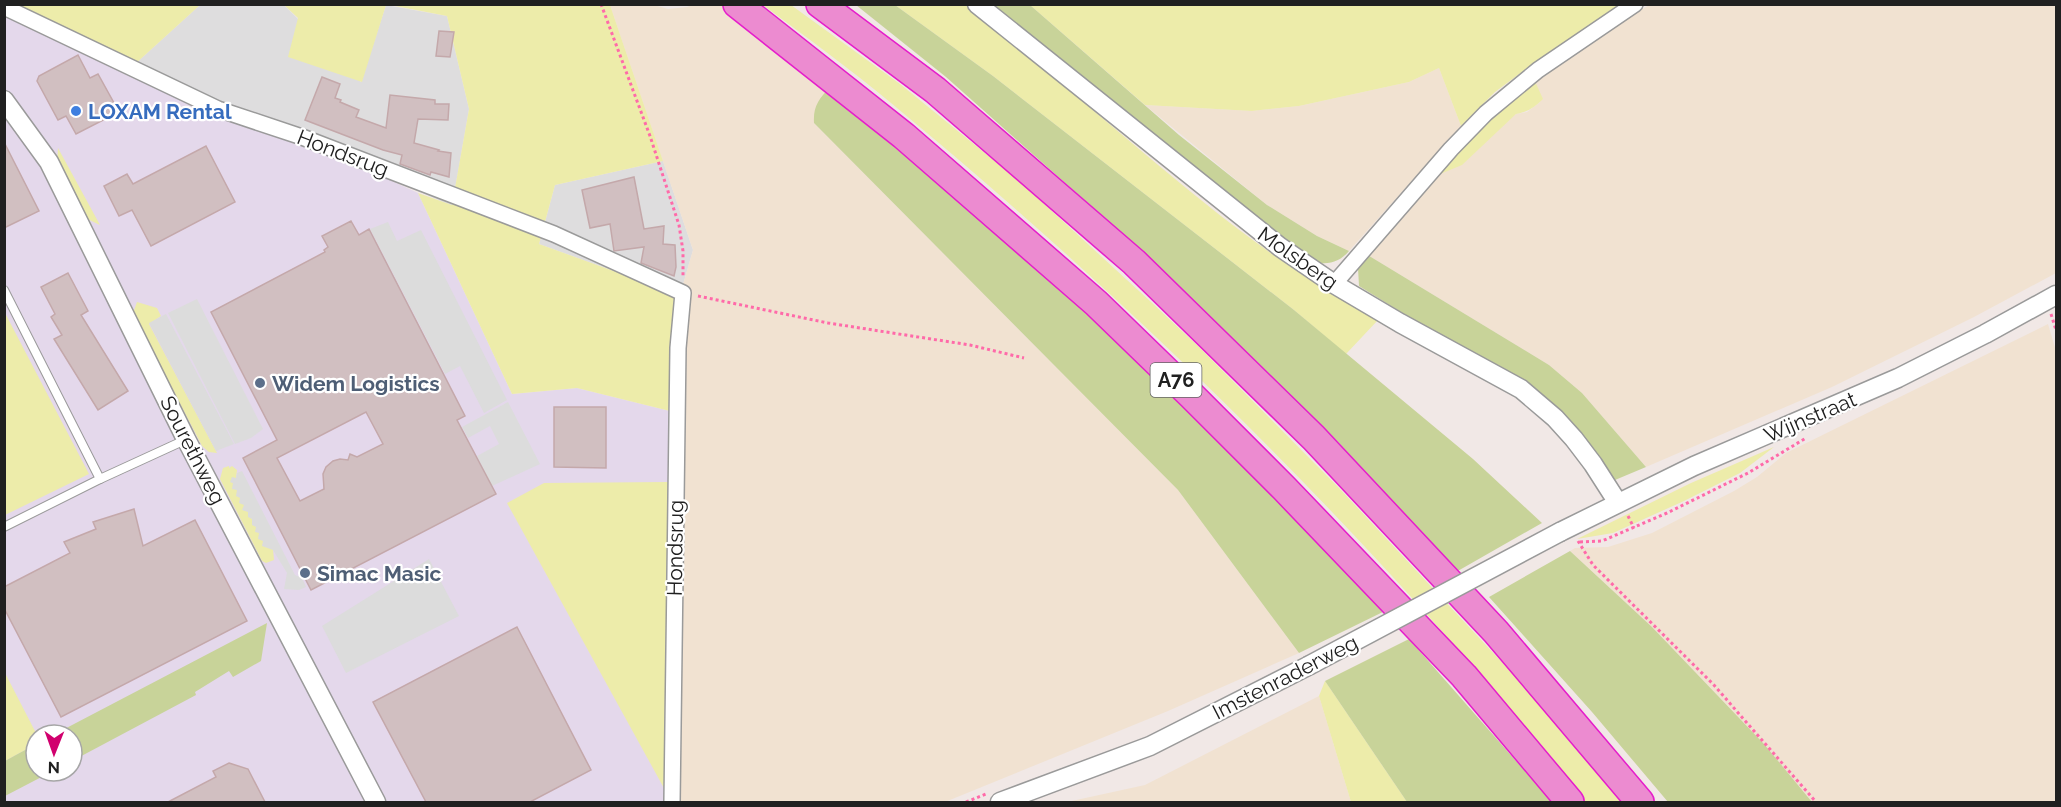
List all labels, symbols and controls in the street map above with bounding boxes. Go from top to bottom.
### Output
place label: LOXAM Rental [88,99,232,124]
marker: LOXAM Rental [69,104,83,118]
street label: Hondsrug [294,124,392,182]
street label: Molsberg [1253,221,1343,295]
road number: A76 [1150,363,1202,397]
place label: Widem Logistics [272,371,440,396]
marker: Widem Logistics [253,376,267,390]
street label: Wijnstraat [1760,386,1860,448]
street label: Sourethweg [155,392,231,508]
street label: Hondsrug [662,500,688,596]
place label: Simac Masic [317,561,442,586]
marker: Simac Masic [298,566,312,580]
street label: Imstenraderweg [1208,630,1362,724]
north arrow [24,723,84,783]
text: N [47,758,60,777]

